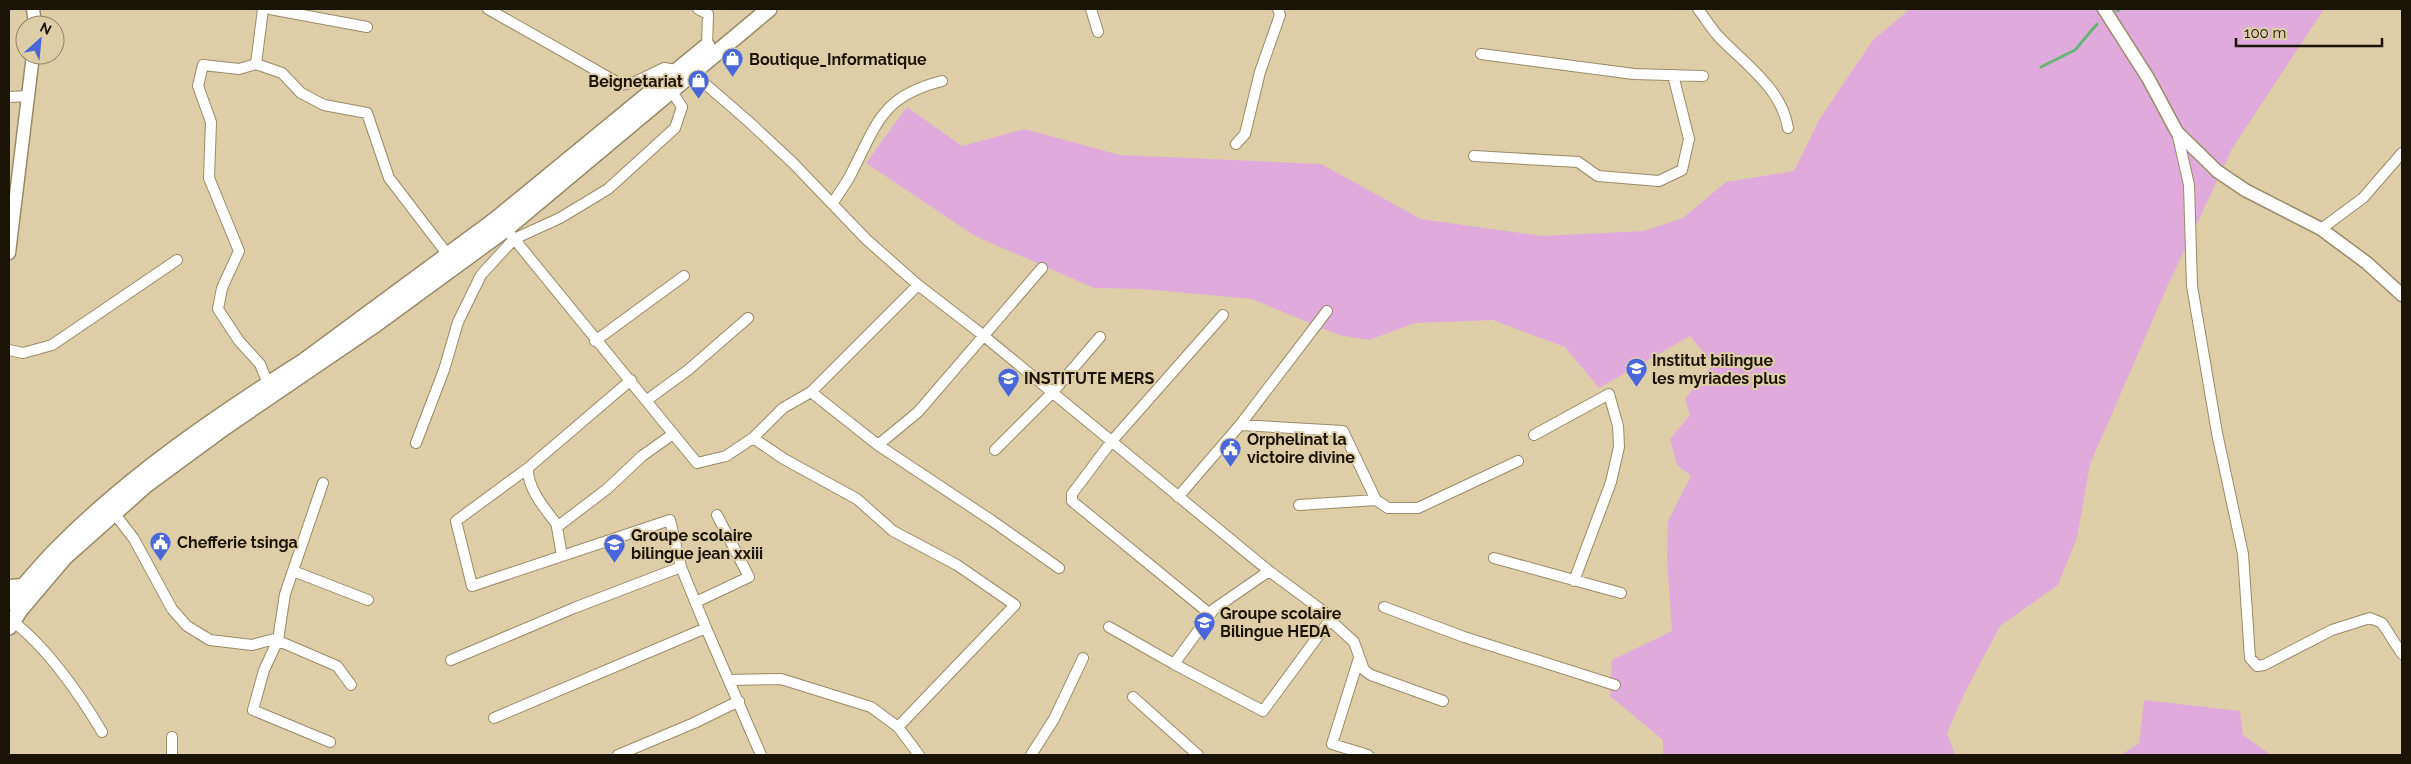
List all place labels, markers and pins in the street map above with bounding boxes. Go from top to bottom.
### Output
shop icon: Boutique_Informatique [721,47,745,78]
place label: Boutique_Informatique [749,50,927,69]
shop icon: Beignetariat [687,69,711,100]
place label: Beignetariat [588,72,683,91]
place label: Institut bilingue les myriades plus [1652,351,1786,388]
school or university icon: Institut bilingue les myriades plus [1624,357,1648,388]
school or university icon: INSTITUTE MERS [996,366,1020,397]
place label: INSTITUTE MERS [1024,369,1154,388]
place label: Orphelinat la victoire divine [1247,430,1355,467]
public building icon: Orphelinat la victoire divine [1219,436,1243,467]
place label: Groupe scolaire bilingue jean xxiii [631,526,763,563]
public building icon: Chefferie tsinga [149,530,173,561]
school or university icon: Groupe scolaire bilingue jean xxiii [603,532,627,563]
place label: Chefferie tsinga [177,533,298,552]
place label: Groupe scolaire Bilingue HEDA [1220,604,1342,641]
school or university icon: Groupe scolaire Bilingue HEDA [1192,610,1216,641]

